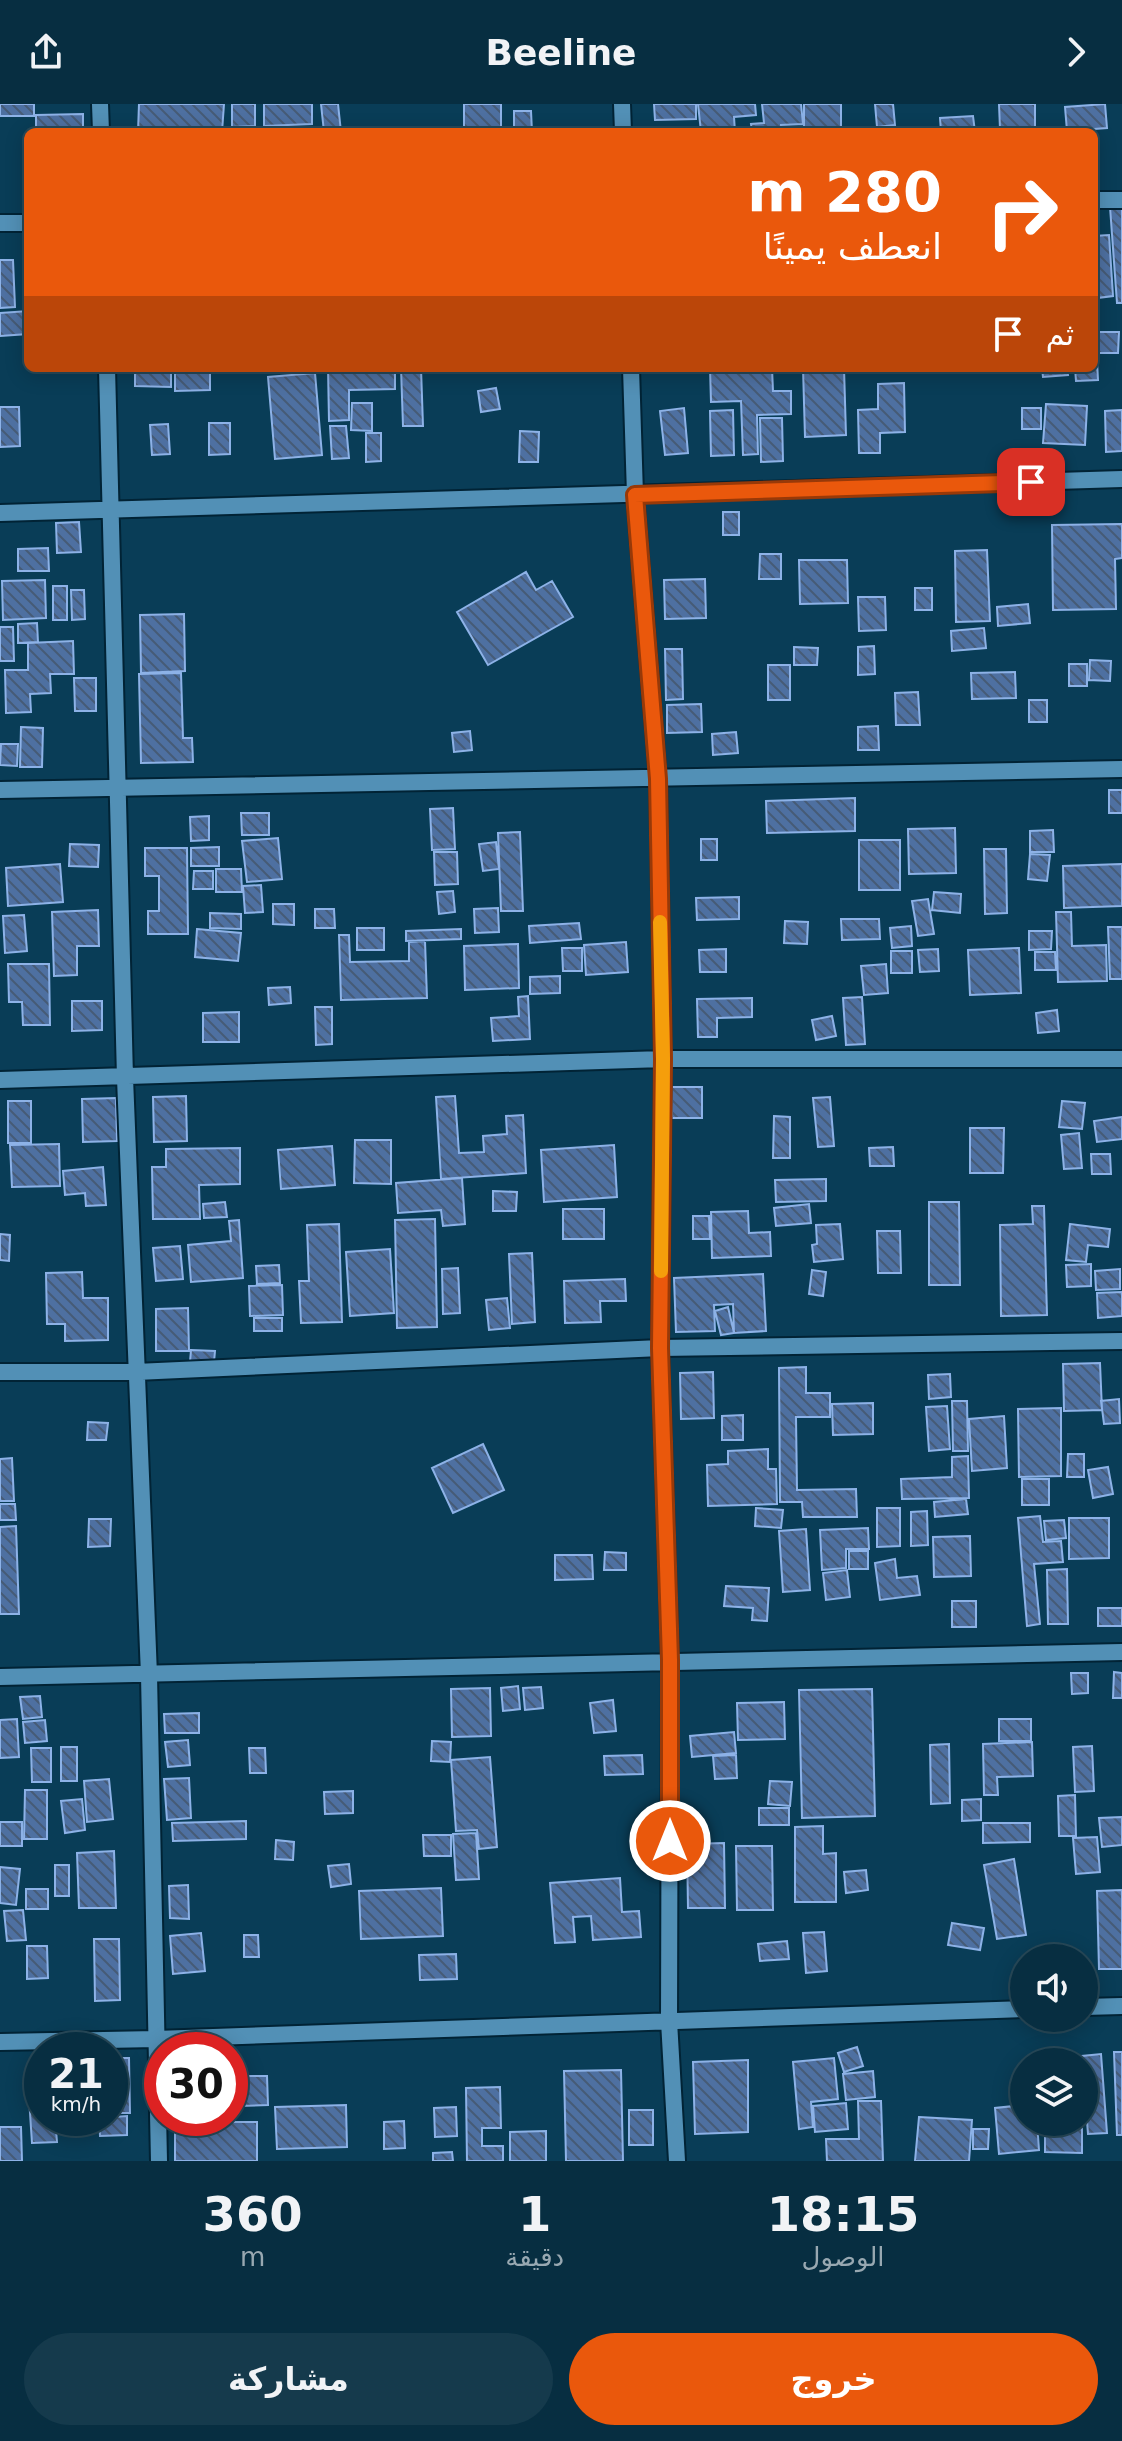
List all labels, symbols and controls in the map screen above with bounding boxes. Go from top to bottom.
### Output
icon: share [24,30,68,74]
icon: forward [1054,30,1098,74]
text: Beeline [486,32,637,73]
text: 280 m [747,159,942,224]
icon: right [970,160,1074,264]
text: انعطف يمينًا [763,226,942,267]
icon: arrive [986,312,1030,356]
text: ثم [1046,317,1074,352]
pin [997,448,1065,516]
icon: arrive [1009,460,1053,504]
position arrow [628,1799,712,1883]
map controls [1010,1944,1098,2136]
button: sound [1010,1944,1098,2032]
speed limit sign: 30 [144,2032,248,2136]
button: layers [1010,2048,1098,2136]
text: 21 [48,2051,104,2097]
text: km/h [51,2092,101,2116]
text: 360 [203,2186,303,2242]
text: 1 [518,2186,551,2242]
text: 18:15 [767,2186,920,2242]
text: m [240,2242,265,2272]
text: دقيقة [505,2242,564,2272]
text: الوصول [802,2242,885,2272]
button: مشاركة [24,2333,553,2425]
button: خروج [569,2333,1098,2425]

